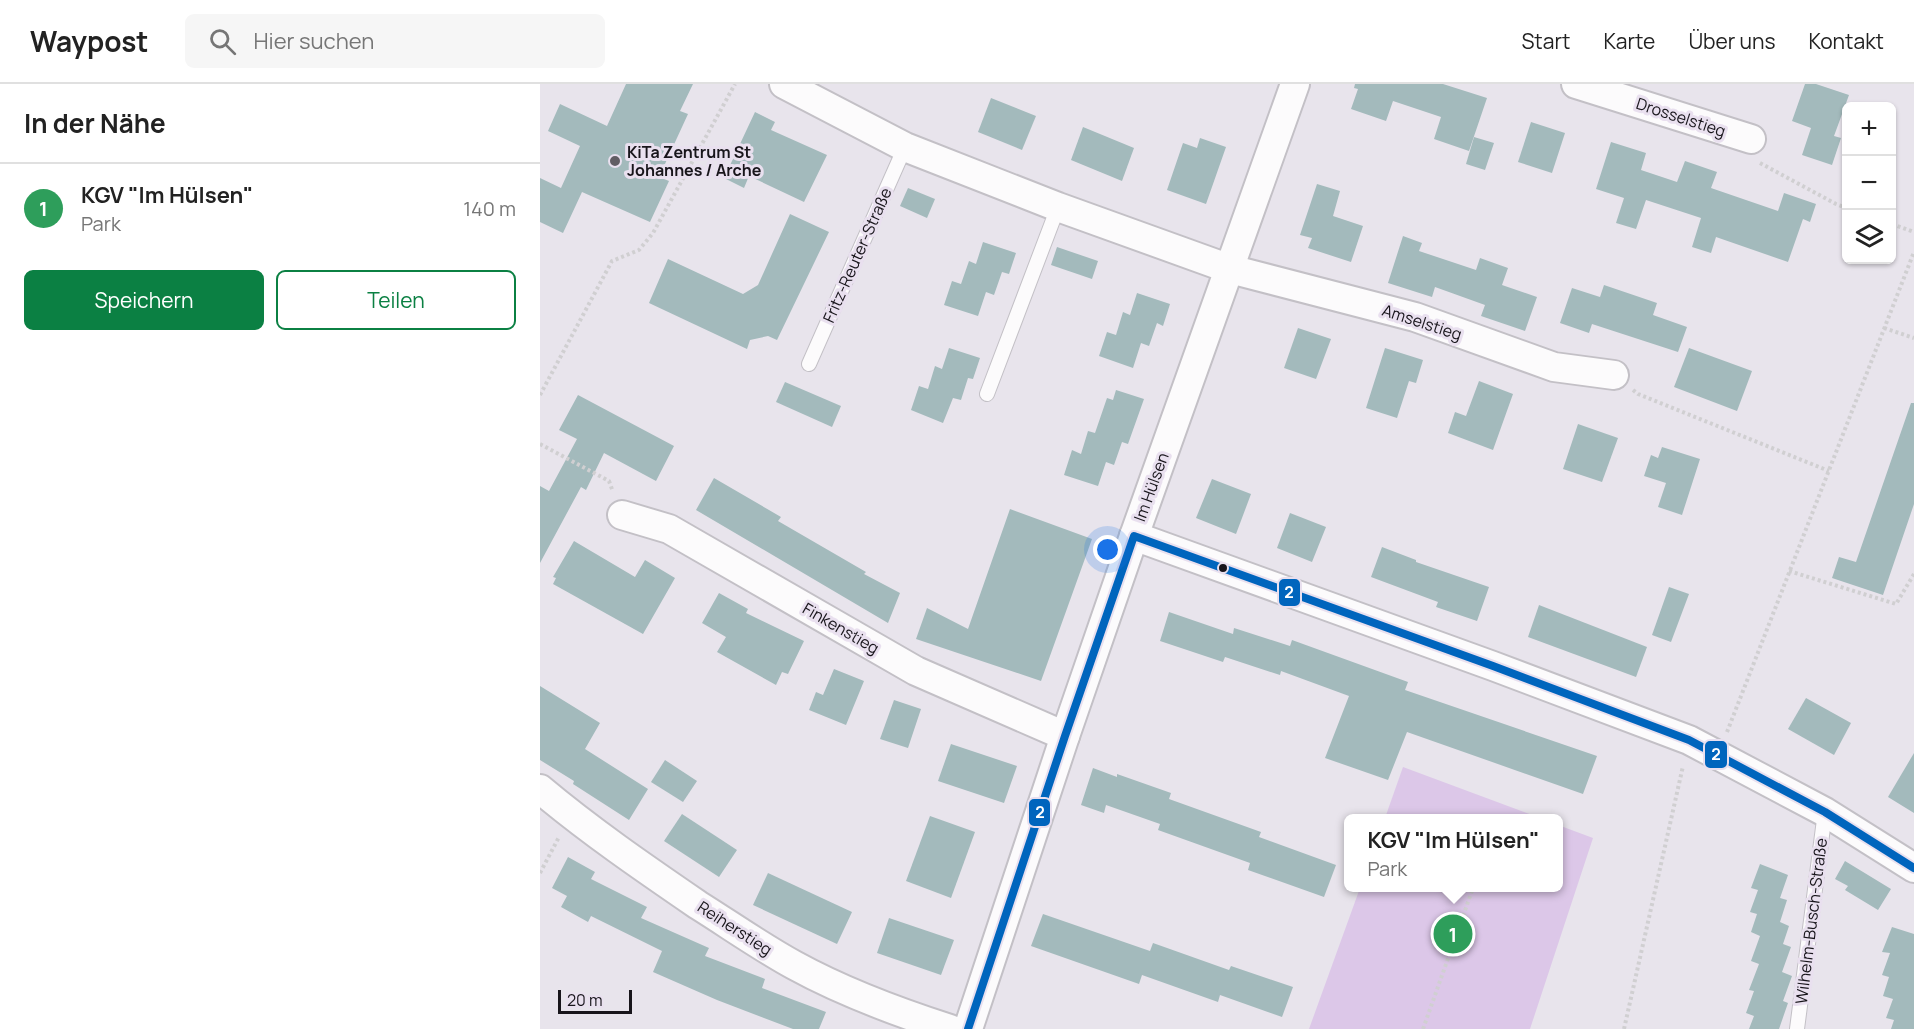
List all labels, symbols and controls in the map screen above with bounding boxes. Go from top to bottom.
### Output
search box [185,14,605,68]
text: Waypost [30,22,149,60]
icon: search [206,25,239,58]
text: Hier suchen [254,26,374,56]
text: Start [1521,27,1570,55]
text: Karte [1603,27,1655,55]
text: Über uns [1688,27,1776,55]
text: Kontakt [1809,27,1884,55]
street label: Drosselstieg [1633,92,1729,142]
map controls [1842,102,1896,264]
button: + [1842,102,1896,156]
text: In der Nähe [24,105,166,141]
place label: KiTa Zentrum St Johannes / Arche [627,141,762,181]
marker: KiTa Zentrum St Johannes / Arche [608,154,622,168]
button: − [1842,156,1896,210]
text: KGV "Im Hülsen" [81,180,253,210]
street label: Fritz-Reuter-Straße [817,184,897,326]
text: 1 [39,195,48,222]
text: 140 m [463,195,516,222]
text: Park [81,210,121,237]
button: layers [1842,210,1896,264]
button: Speichern [24,270,264,330]
button: Teilen [276,270,516,330]
street label: Amselstieg [1379,299,1465,345]
street label: Im Hülsen [1128,450,1174,524]
your location [1093,535,1122,564]
unlabelled marker [1217,562,1229,574]
line badge: 2 [1278,578,1301,607]
text: 2 [1284,581,1294,603]
street label: Finkenstieg [799,597,883,659]
line badge: 2 [1704,740,1728,769]
text: 2 [1711,743,1721,765]
line badge: 2 [1028,798,1051,827]
text: 2 [1035,801,1045,823]
popup [1344,814,1563,892]
text: KGV "Im Hülsen" [1367,825,1540,855]
street label: Wilhelm-Busch-Straße [1790,837,1832,1005]
text: Park [1367,855,1407,882]
street label: Reiherstieg [693,896,777,960]
pin: 1 [1434,912,1472,956]
scale bar [558,987,632,1014]
text: 20 m [567,989,603,1011]

